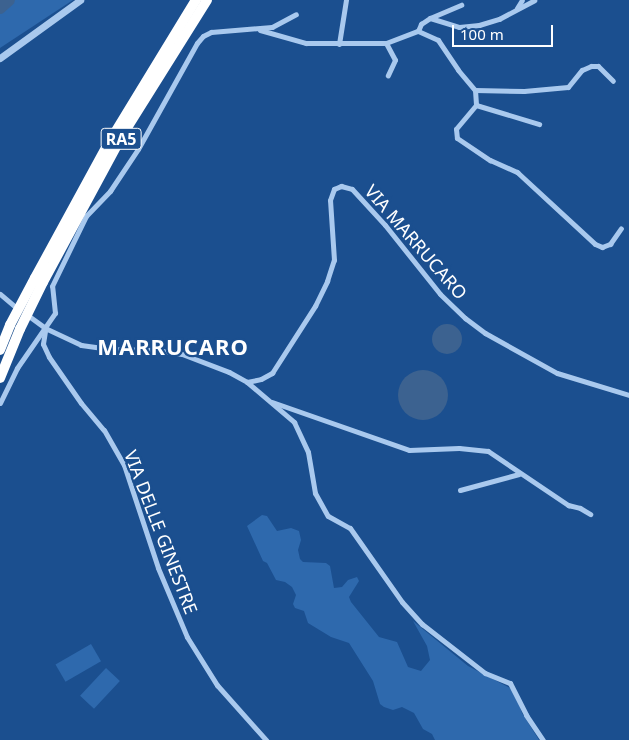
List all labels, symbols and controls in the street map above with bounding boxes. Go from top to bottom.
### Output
scale bar [454,15,555,47]
text: 100 m [460,24,504,44]
road number: RA5 [100,126,142,152]
street label: VIA MARRUCARO [360,180,472,304]
district label: MARRUCARO [96,334,250,360]
street label: VIA DELLE GINESTRE [120,447,202,617]

